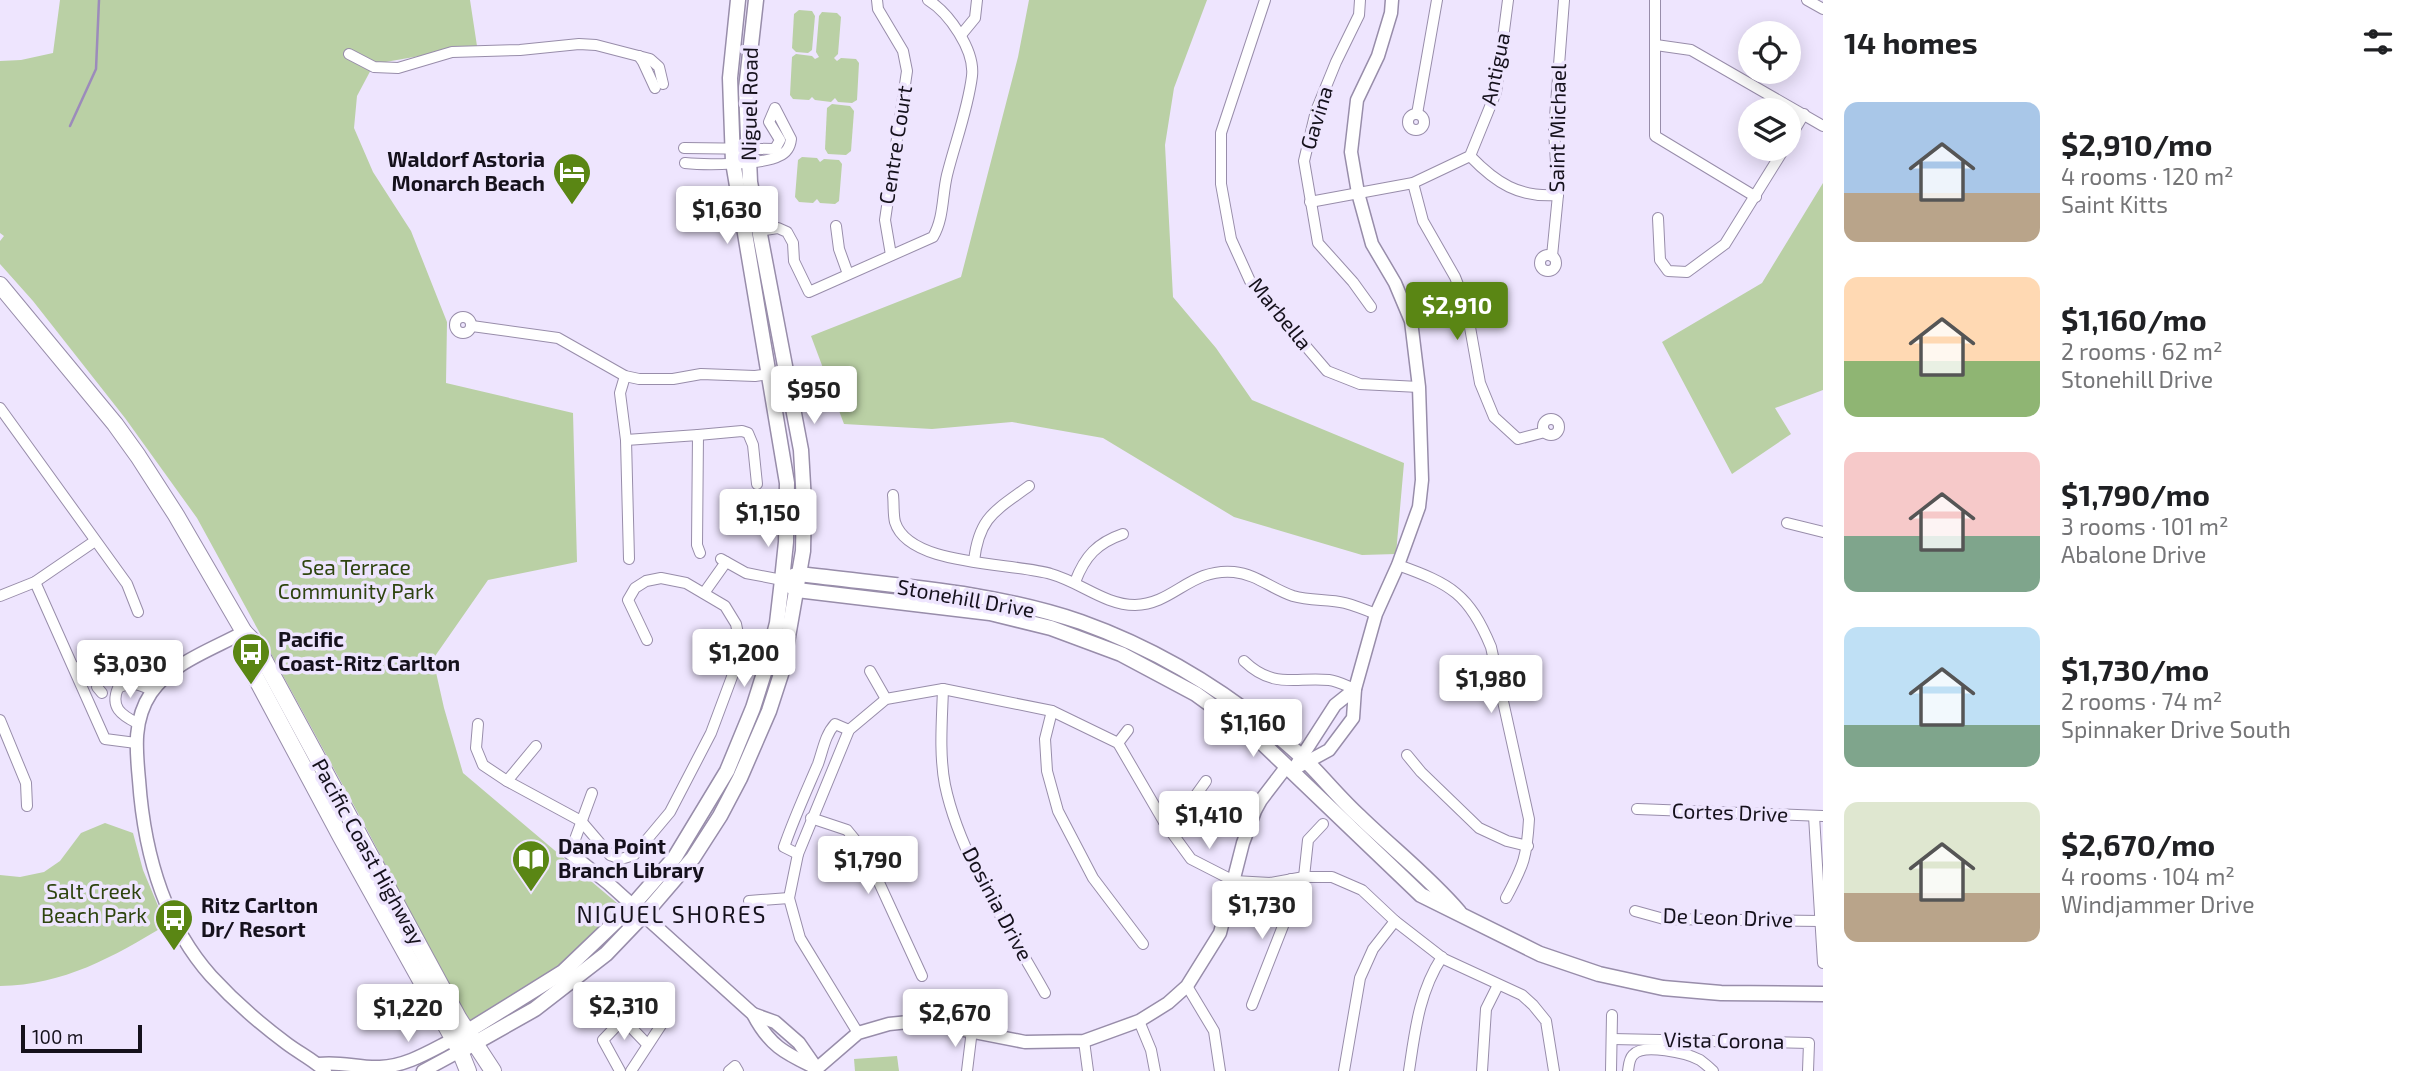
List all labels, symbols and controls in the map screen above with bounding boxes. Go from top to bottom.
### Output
map controls [1738,21,1801,161]
button: locate [1738,21,1801,84]
icon: filters [2359,23,2397,61]
text: 14 homes [1844,24,1978,60]
street label: Antigua [1475,30,1514,107]
street label: Niguel Road [735,47,762,161]
street label: Saint Michael [1543,63,1570,192]
street label: Gavina [1294,83,1337,152]
street label: Centre Court [873,84,916,206]
button: layers [1738,98,1801,161]
text: $2,910/mo [2061,126,2212,162]
icon: home [1900,130,1984,214]
place label: Waldorf Astoria Monarch Beach [387,146,545,195]
hotel icon: Waldorf Astoria Monarch Beach [551,151,593,206]
text: 4 rooms · 120 m² [2061,162,2234,190]
pin: $1,630 [670,187,784,246]
text: Saint Kitts [2061,190,2168,218]
text: $1,630 [692,195,762,223]
street label: Marbella [1245,272,1318,354]
pin: $2,910 [1400,282,1514,342]
text: $2,910 [1422,291,1492,319]
text: $1,160/mo [2061,301,2207,337]
icon: home [1900,305,1984,389]
text: 2 rooms · 62 m² [2061,337,2223,365]
text: Stonehill Drive [2061,365,2213,393]
pin: $950 [773,366,855,426]
text: $950 [787,375,841,403]
text: $1,790/mo [2061,476,2210,512]
icon: home [1900,480,1984,564]
pin: $1,150 [711,490,825,549]
text: $1,150 [736,498,801,526]
text: 3 rooms · 101 m² [2061,512,2228,540]
text: Abalone Drive [2061,540,2206,568]
park label: Sea Terrace Community Park [278,554,434,603]
street label: Stonehill Drive [896,573,1037,622]
place label: Pacific Coast-Ritz Carlton [278,626,460,675]
pin: $1,200 [687,630,801,689]
bus stop icon: Pacific Coast-Ritz Carlton [230,631,272,686]
text: $1,200 [708,638,780,666]
pin: $3,030 [73,640,187,700]
text: $3,030 [93,649,167,677]
text: $1,730/mo [2061,651,2209,687]
icon: home [1900,655,1984,739]
pin: $1,980 [1434,656,1548,715]
text: $1,980 [1455,664,1527,692]
text: 2 rooms · 74 m² [2061,687,2222,715]
pin: $1,160 [1196,700,1310,759]
text: $1,160 [1220,708,1286,736]
text: Spinnaker Drive South [2061,715,2291,743]
street label: Pacific Coast Highway [308,754,431,949]
pin: $1,410 [1152,792,1266,851]
street label: Cortes Drive [1671,797,1789,826]
text: $1,410 [1175,800,1243,828]
text: $2,670/mo [2061,826,2215,862]
icon: home [1900,830,1984,914]
place label: Dana Point Branch Library [558,833,704,883]
pin: $1,790 [811,836,925,896]
library icon: Dana Point Branch Library [510,838,552,893]
street label: Dosinia Drive [958,842,1039,964]
text: $1,790 [834,845,902,873]
text: 4 rooms · 104 m² [2061,862,2235,890]
park label: Salt Creek Beach Park [41,878,147,927]
pin: $1,730 [1205,881,1319,941]
text: $1,730 [1228,890,1296,918]
text: Windjammer Drive [2061,890,2255,918]
place label: Ritz Carlton Dr/ Resort [201,892,318,941]
bus stop icon: Ritz Carlton Dr/ Resort [153,897,195,952]
district label: NIGUEL SHORES [577,900,767,928]
street label: De Leon Drive [1662,902,1794,931]
pin: $2,310 [567,982,681,1042]
pin: $1,220 [351,984,465,1044]
pin: $2,670 [898,990,1012,1049]
text: $2,310 [589,991,659,1019]
text: $1,220 [373,993,443,1021]
text: $2,670 [919,998,991,1026]
scale bar [21,1022,142,1054]
text: 100 m [32,1025,83,1048]
street label: Vista Corona [1664,1026,1785,1053]

